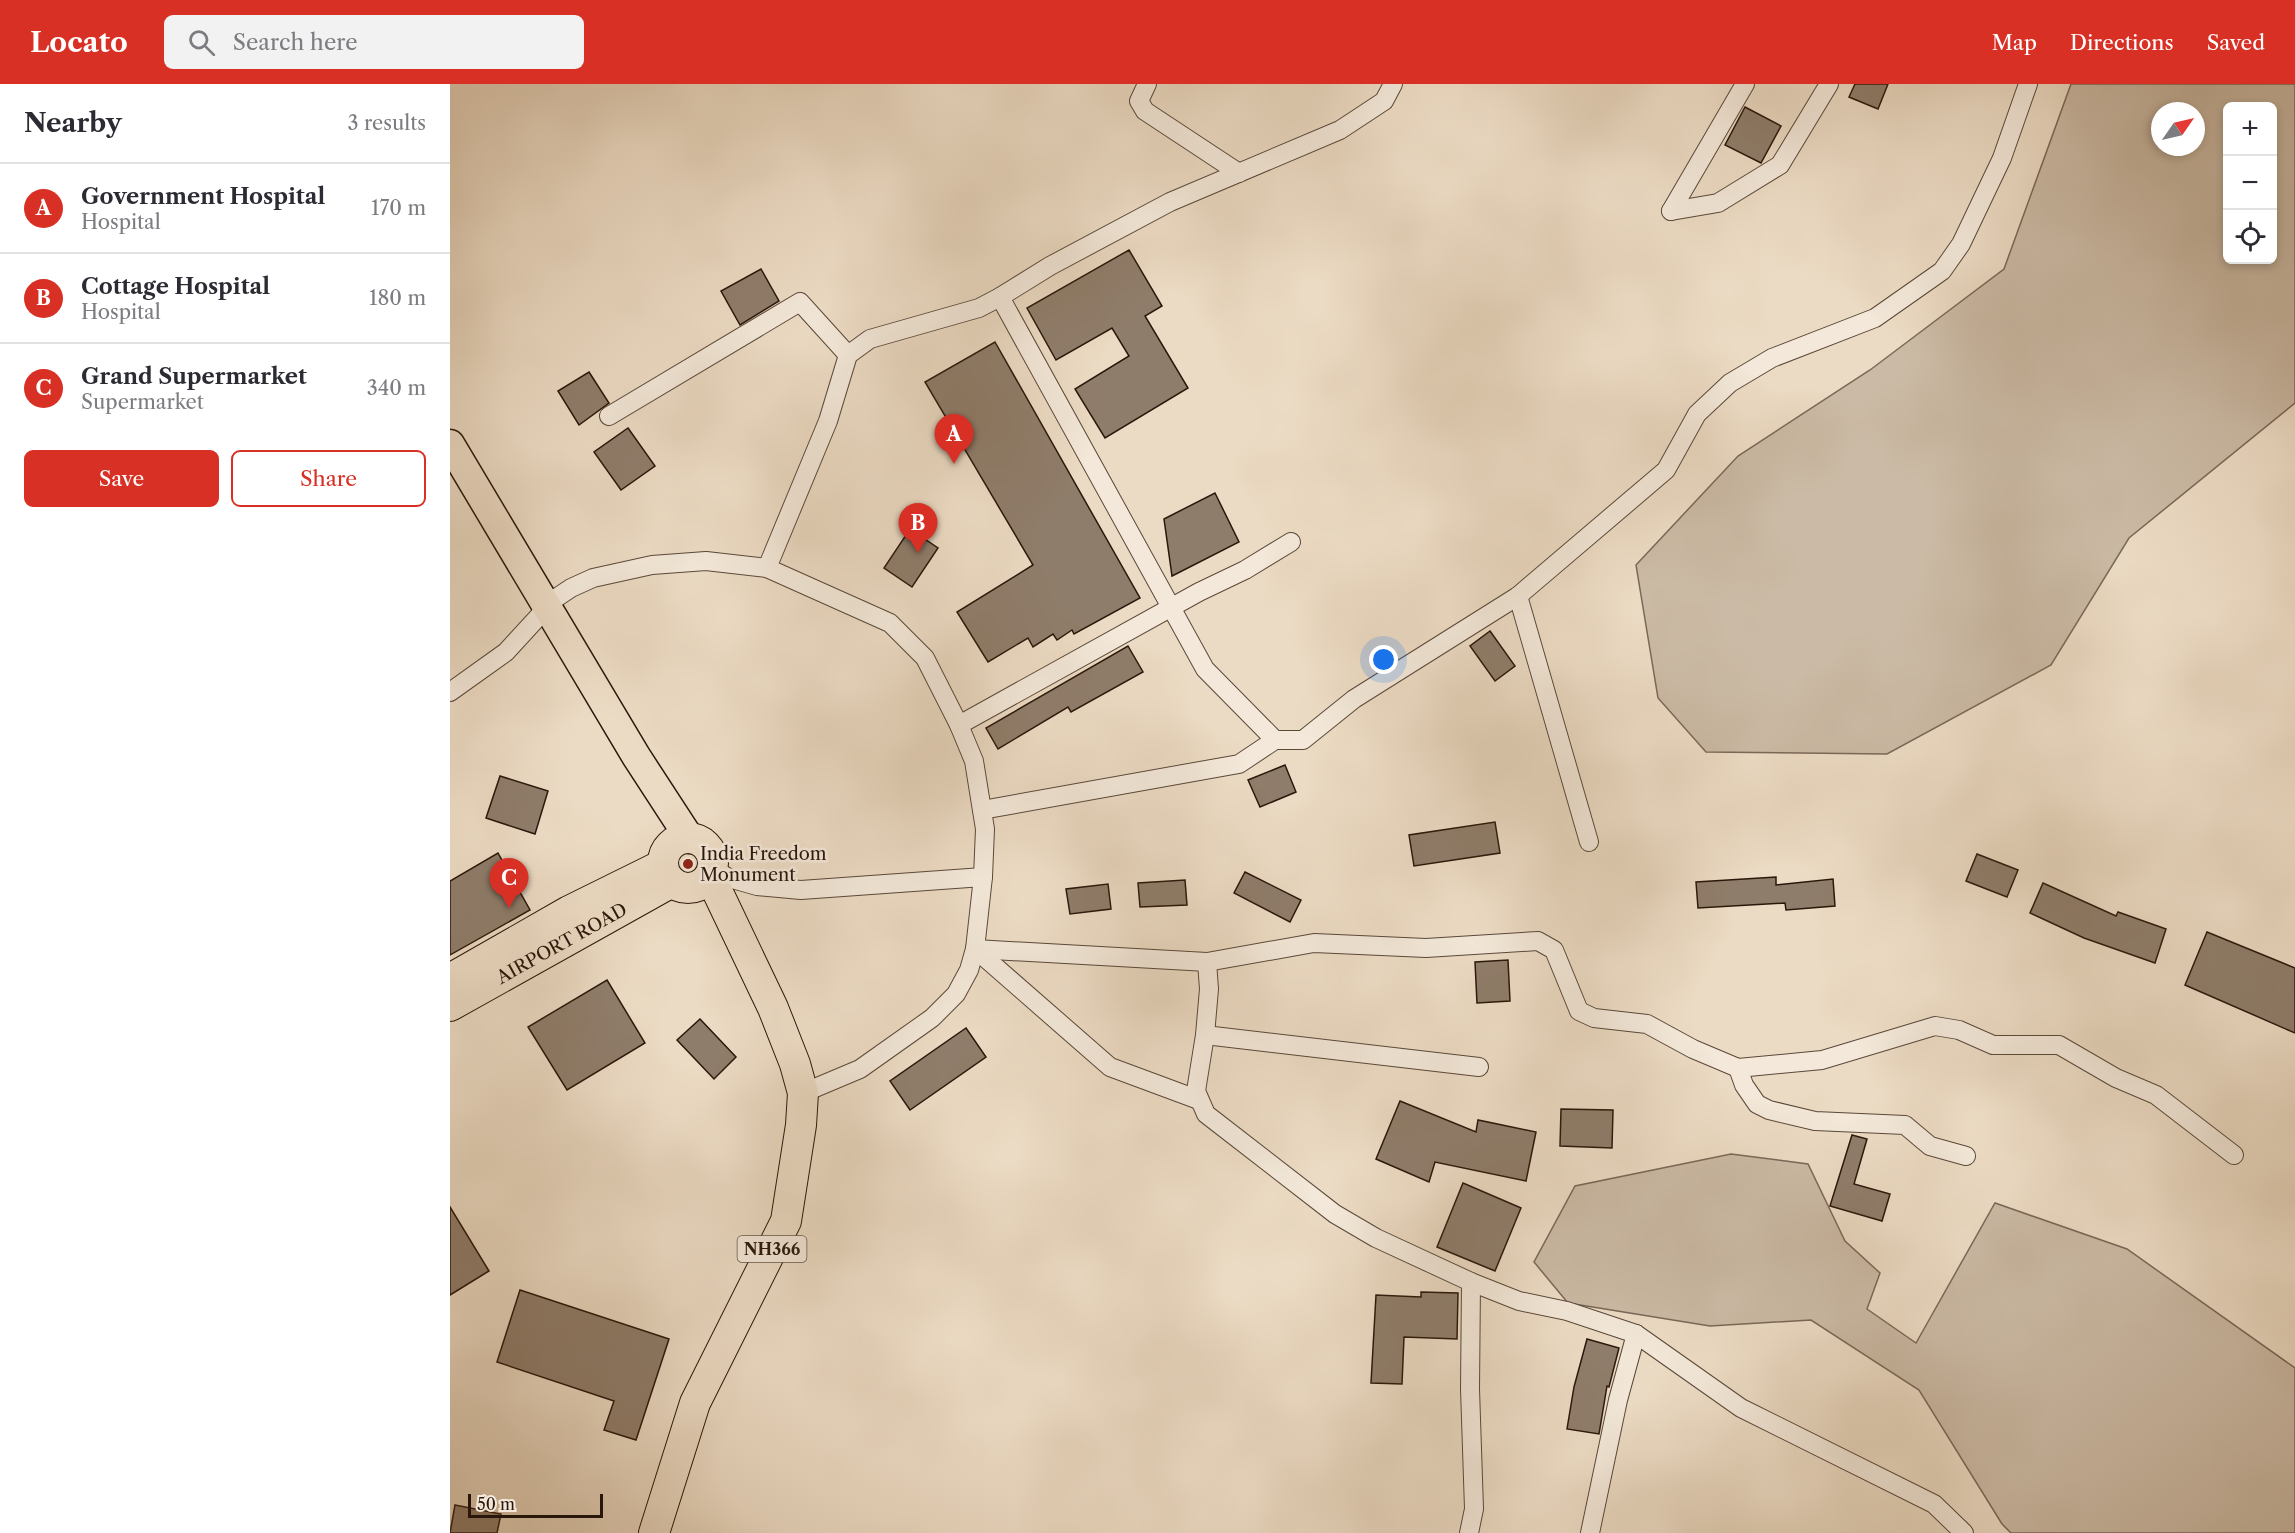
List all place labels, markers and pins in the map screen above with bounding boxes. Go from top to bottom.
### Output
pin: A [934,414,974,464]
pin: B [898,504,938,553]
place label: India Freedom Monument [700,843,827,886]
marker: India Freedom Monument [681,857,695,871]
pin: C [490,858,528,908]

